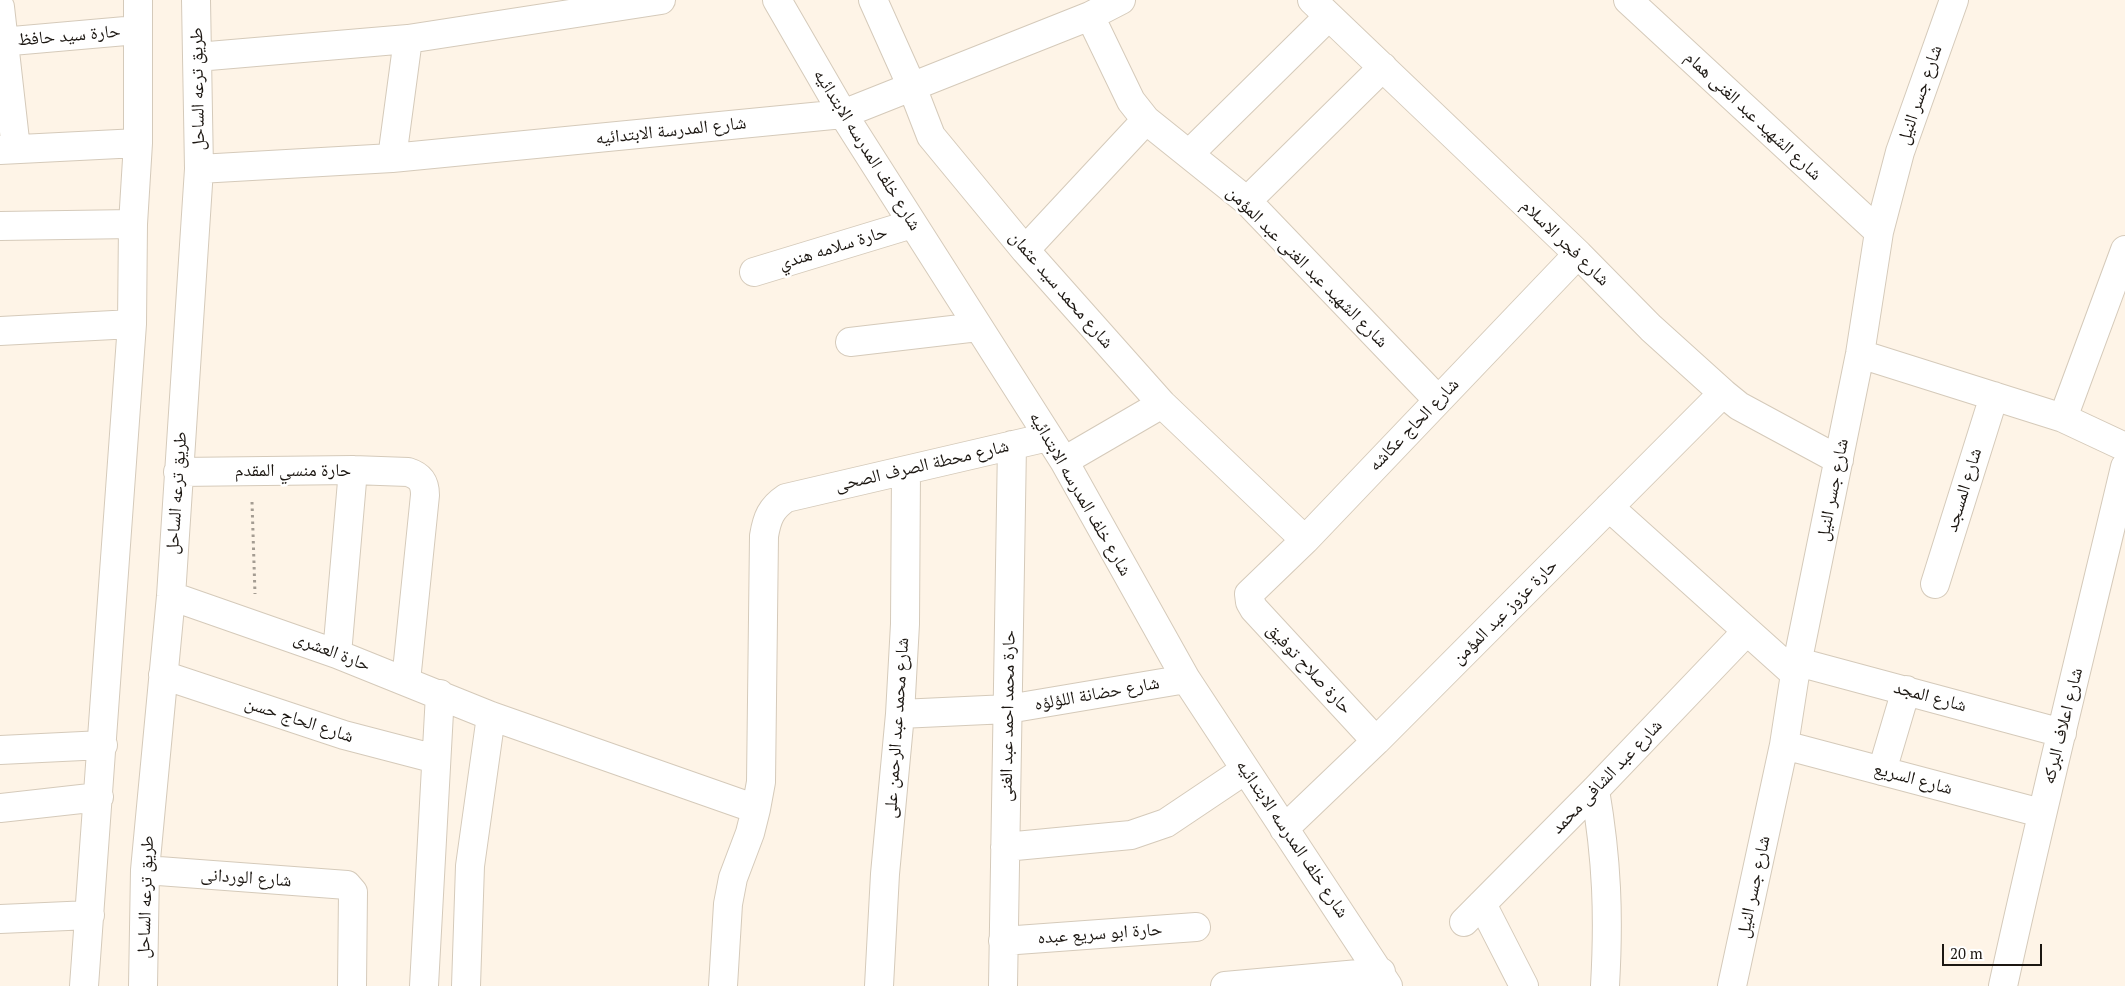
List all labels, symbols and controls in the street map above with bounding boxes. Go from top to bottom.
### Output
street label: حارة سيد حافظ [17,21,121,51]
street label: طريق ترعه الساحل [186,27,210,151]
street label: شارع جسر النيل [1893,42,1947,148]
street label: شارع الشهيد عبد الغنى همام [1680,47,1826,185]
street label: شارع خلف المدرسه الابتدائيه [808,65,926,235]
street label: شارع المدرسة الابتدائيه [595,112,747,150]
street label: شارع الشهيد عبد الغنى عبد المؤمن [1222,182,1392,352]
street label: شارع فجر الاسلام [1516,195,1614,291]
street label: حارة سلامه هندي [776,221,890,275]
street label: شارع محمد سيد عثمان [1004,227,1118,353]
street label: شارع الحاج عكاشه [1364,374,1464,476]
street label: شارع خلف المدرسه الابتدائيه [1024,408,1136,580]
street label: طريق ترعه الساحل [162,431,192,555]
street label: شارع محطة الصرف الصحى [833,435,1011,497]
street label: شارع جسر النيل [1812,437,1854,543]
street label: شارع المسجد [1941,445,1987,535]
street label: حارة منسي المقدم [235,460,351,482]
street label: حارة عزوز عبد المؤمن [1448,555,1562,669]
street label: حارة صلاح توفيق [1262,619,1356,719]
street label: حارة العشرى [291,627,373,677]
street label: حارة محمد احمد عبد الغنى [996,630,1020,802]
street label: شارع محمد عبد الرحمن على [880,637,914,819]
street label: شارع اعلاف البركه [2038,666,2088,786]
street label: شارع حضانة اللؤلؤه [1033,672,1161,716]
street label: شارع المجد [1891,677,1969,717]
street label: شارع الحاج حسن [242,692,356,748]
street label: شارع عبد الشافى محمد [1547,715,1667,839]
street label: شارع خلف المدرسه الابتدائيه [1231,756,1353,922]
street label: شارع السريع [1871,758,1955,800]
street label: شارع جسر النيل [1733,834,1775,940]
street label: طريق ترعه الساحل [133,835,159,959]
street label: شارع الوردانى [200,864,292,892]
street label: حارة ابو سريع عبده [1037,919,1163,949]
scale bar [1945,934,2045,966]
text: 20 m [1950,943,1983,963]

